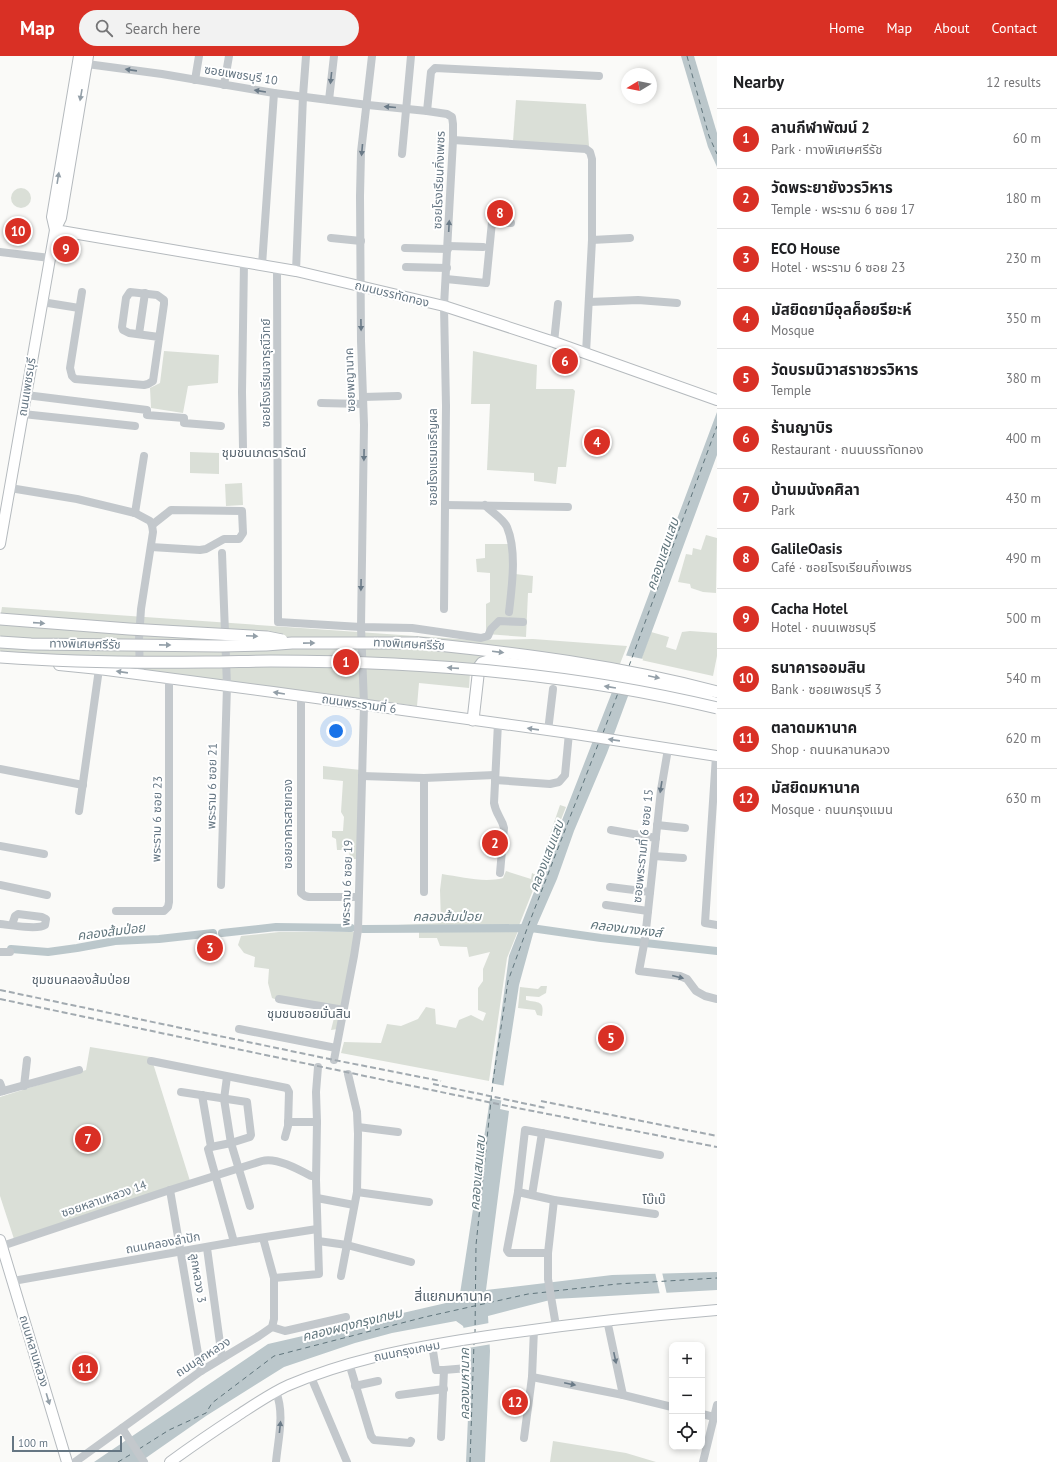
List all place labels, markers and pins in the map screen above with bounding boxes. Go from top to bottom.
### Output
pin: 8 [487,198,513,228]
pin: 10 [5,216,31,246]
pin: 9 [53,234,79,264]
pin: 6 [552,346,578,376]
pin: 4 [584,427,610,457]
pin: 1 [333,647,359,677]
pin: 2 [482,828,508,858]
pin: 3 [197,933,223,963]
pin: 5 [598,1023,624,1053]
pin: 7 [75,1124,101,1154]
pin: 11 [72,1353,98,1383]
pin: 12 [502,1387,528,1417]

